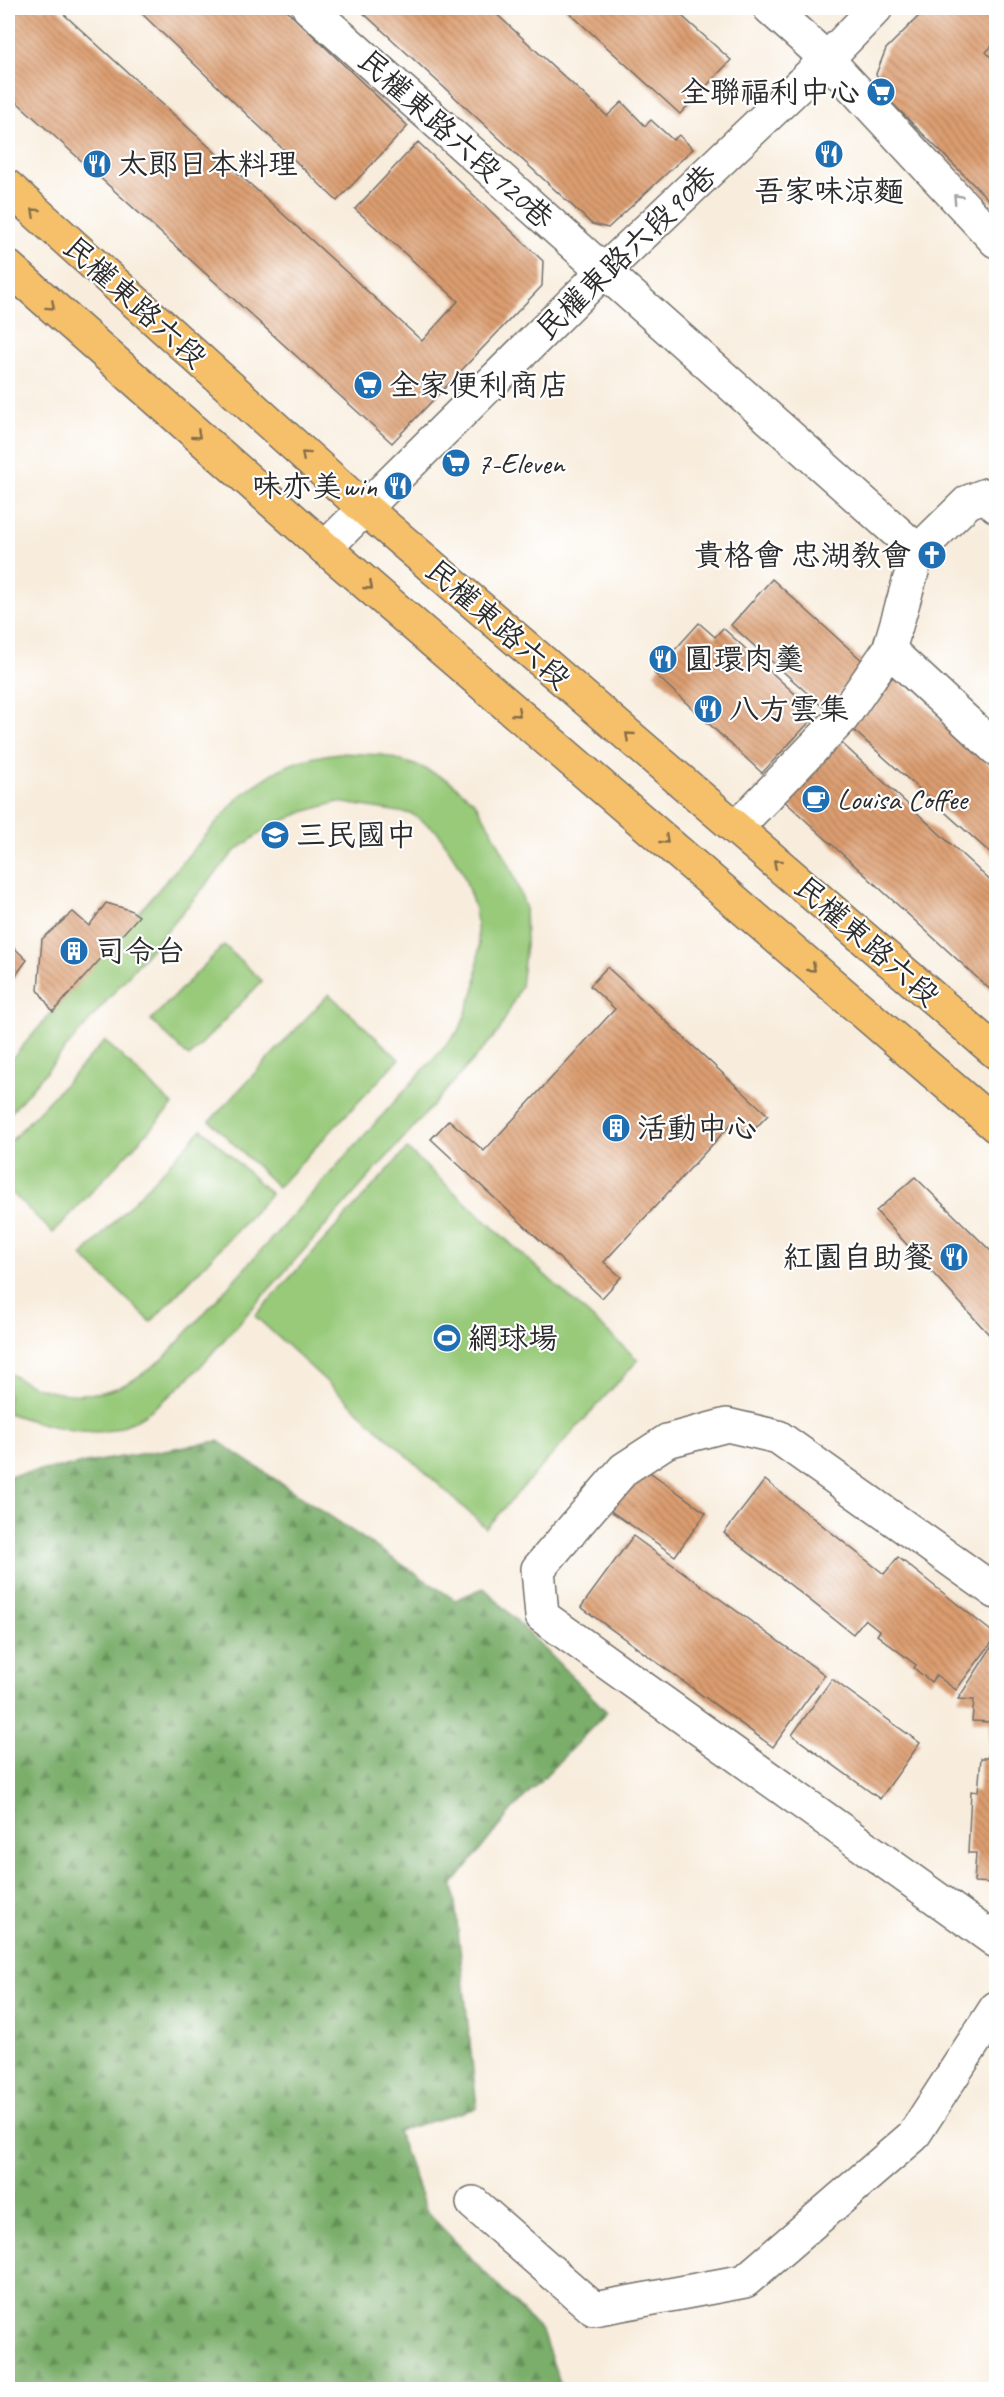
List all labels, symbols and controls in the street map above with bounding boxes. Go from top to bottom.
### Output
street label: 民權東路六段120巷 [350,41,562,237]
place label: 全聯福利中心 [680,73,860,111]
supermarket icon: 全聯福利中心 [865,76,897,108]
restaurant icon: 吾家味涼麵 [813,138,845,170]
place label: 太郎日本料理 [118,145,298,183]
restaurant icon: 太郎日本料理 [81,148,113,180]
street label: 民權東路六段90巷 [528,156,724,348]
place label: 吾家味涼麵 [754,172,904,210]
one-way arrow [953,194,964,205]
one-way arrow [31,208,42,219]
street label: 民權東路六段 [55,228,215,376]
one-way arrow [44,298,55,309]
place label: 全家便利商店 [389,366,569,404]
supermarket icon: 全家便利商店 [352,369,384,401]
one-way arrow [190,428,201,439]
place label: 7-Eleven [477,444,566,482]
supermarket icon: 7-Eleven [440,447,472,479]
one-way arrow [301,451,312,462]
place label: 味亦美win [252,467,377,505]
restaurant icon: 味亦美win [382,470,414,502]
place label: 貴格會 忠湖教會 [694,536,911,574]
church icon: 貴格會 忠湖教會 [916,539,948,571]
street label: 民權東路六段 [418,551,578,697]
one-way arrow [362,579,373,590]
place label: 圓環肉羹 [684,640,804,678]
restaurant icon: 圓環肉羹 [647,643,679,675]
place label: 八方雲集 [729,690,849,728]
restaurant icon: 八方雲集 [692,693,724,725]
one-way arrow [510,706,521,717]
one-way arrow [625,732,636,743]
place label: Louisa Coffee [837,780,969,818]
cafe icon: Louisa Coffee [800,783,832,815]
place label: 三民國中 [296,816,416,854]
school or university icon: 三民國中 [259,819,291,851]
one-way arrow [658,833,669,844]
one-way arrow [773,859,784,870]
street label: 民權東路六段 [787,868,947,1014]
place label: 司令台 [95,932,185,970]
building icon: 司令台 [58,935,90,967]
one-way arrow [805,960,816,971]
place label: 活動中心 [637,1109,757,1147]
building icon: 活動中心 [600,1112,632,1144]
place label: 紅園自助餐 [783,1238,933,1276]
restaurant icon: 紅園自助餐 [938,1241,970,1273]
place label: 網球場 [468,1319,558,1357]
sports icon: 網球場 [431,1322,463,1354]

